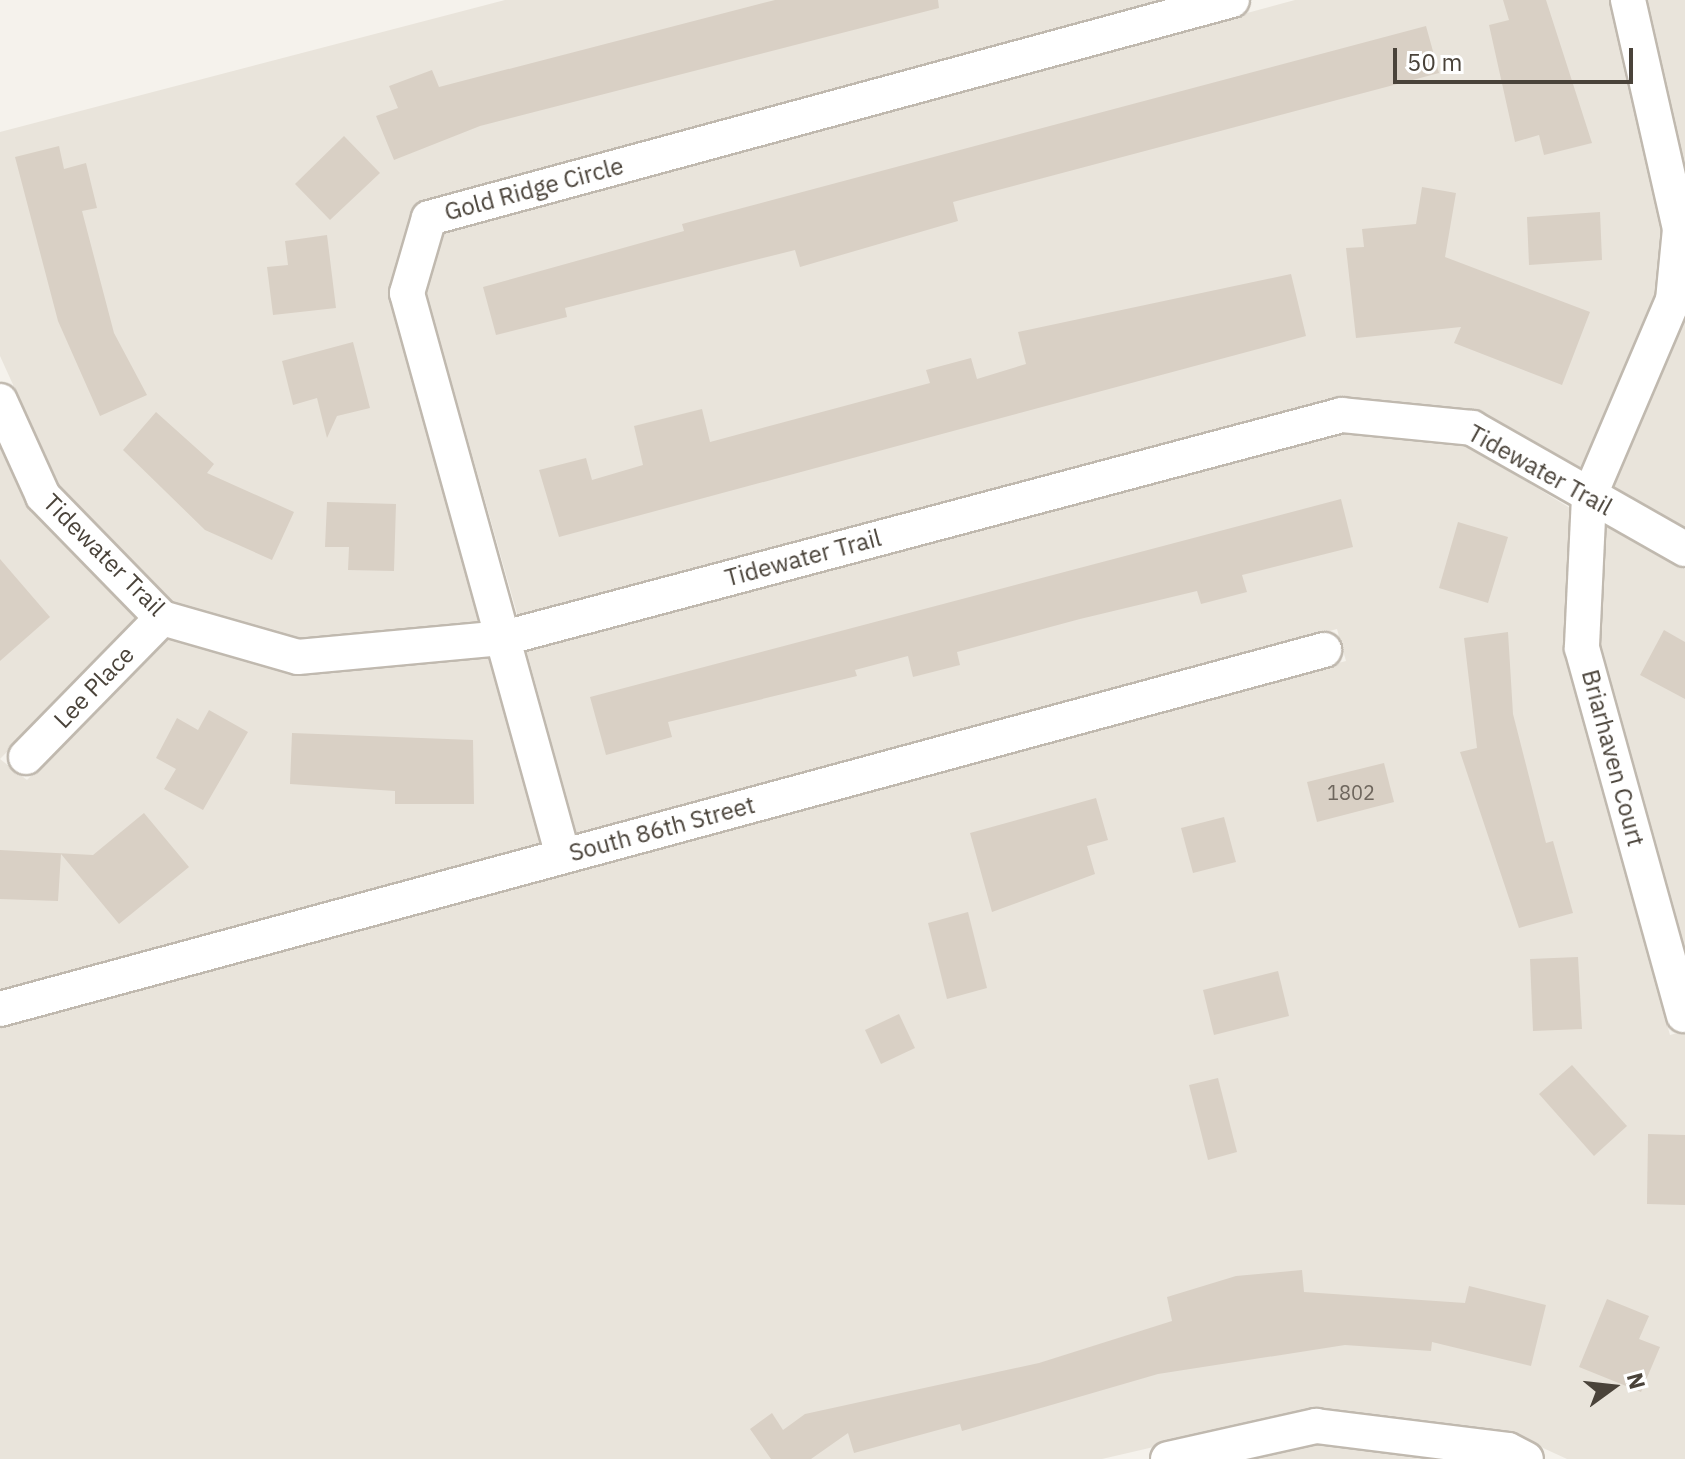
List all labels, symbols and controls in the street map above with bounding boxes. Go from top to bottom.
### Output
scale bar [1397,32,1637,82]
text: 50 m [1407,46,1462,78]
street label: Gold Ridge Circle [441,151,627,227]
street label: Tidewater Trail [1463,419,1617,521]
street label: Tidewater Trail [37,488,171,622]
street label: Tidewater Trail [722,523,884,593]
street label: Lee Place [48,640,140,734]
street label: Briarhaven Court [1576,666,1650,850]
house number: 1802 [1327,780,1375,804]
street label: South 86th Street [566,790,758,868]
north arrow [1573,1347,1653,1427]
text: N [1621,1369,1653,1392]

